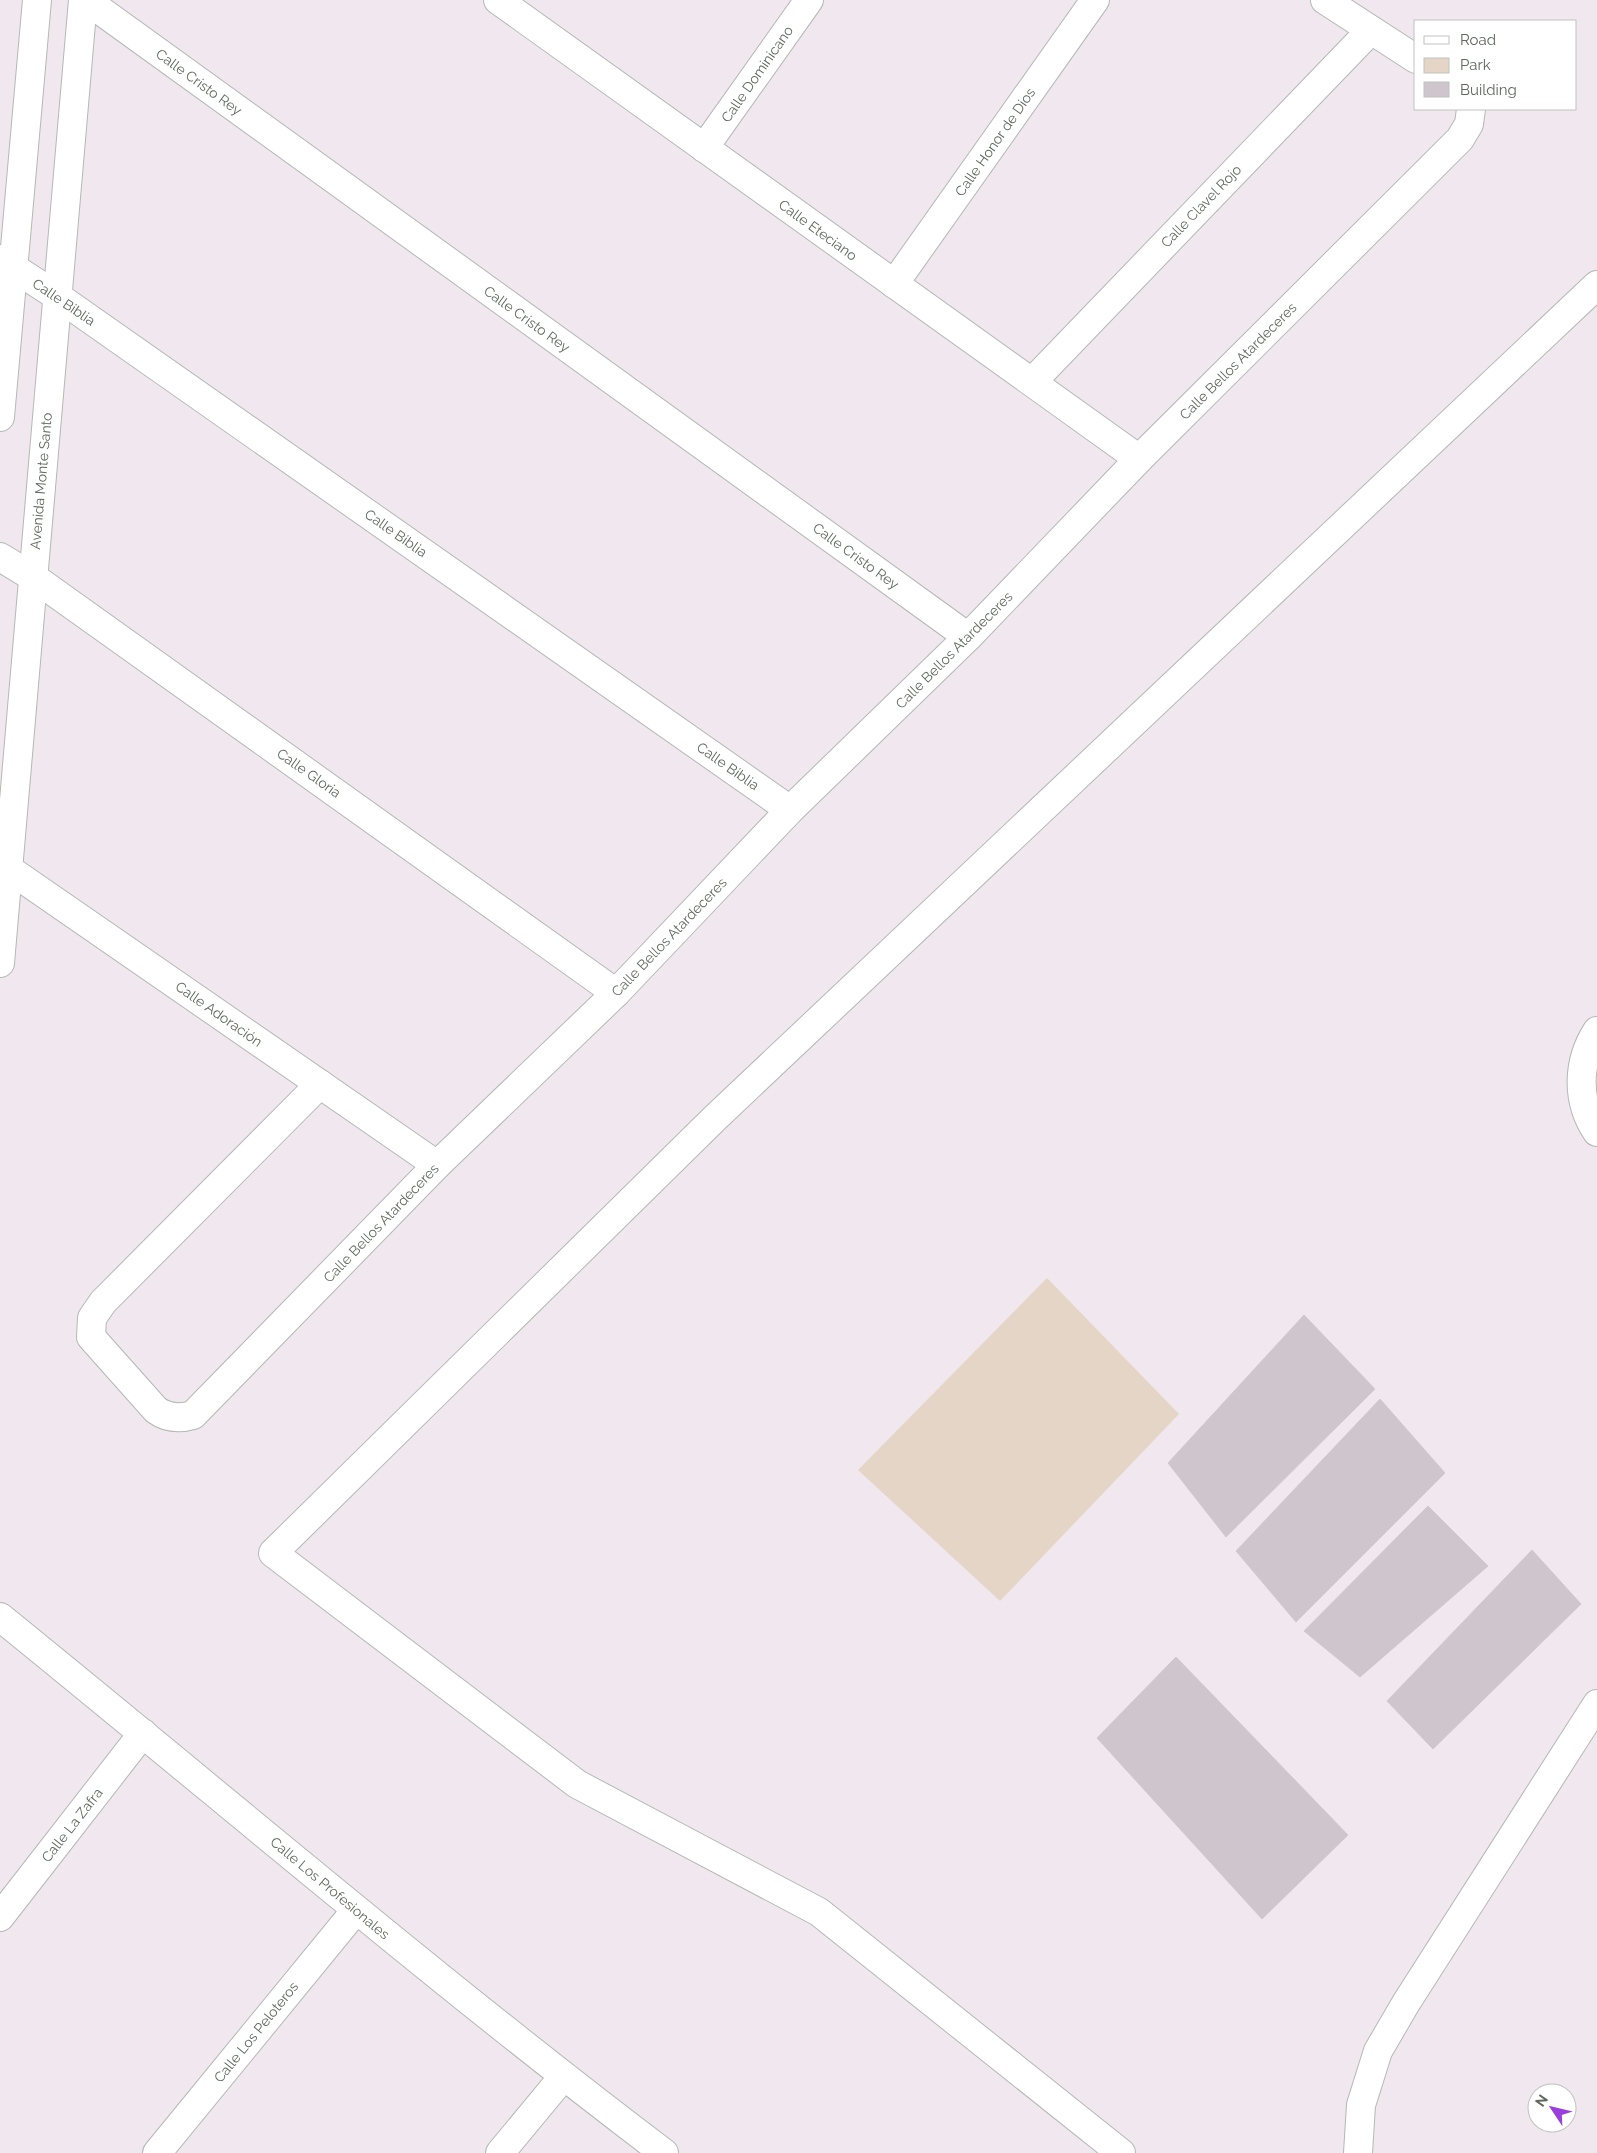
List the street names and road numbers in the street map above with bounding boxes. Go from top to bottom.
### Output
street label: Calle Dominicano [718,23,796,125]
street label: Calle Cristo Rey [153,46,245,119]
street label: Calle Honor de Dios [952,85,1039,199]
street label: Calle Clavel Rojo [1158,161,1244,251]
street label: Calle Eteciano [776,196,860,264]
street label: Calle Biblia [30,275,98,329]
street label: Calle Cristo Rey [481,283,573,356]
street label: Calle Bellos Atardeceres [1176,299,1300,423]
street label: Avenida Monte Santo [27,412,55,550]
street label: Calle Biblia [362,506,430,560]
street label: Calle Cristo Rey [810,520,902,593]
street label: Calle Bellos Atardeceres [892,588,1016,712]
street label: Calle Biblia [694,739,762,793]
street label: Calle Gloria [274,745,344,801]
street label: Calle Bellos Atardeceres [608,874,730,1000]
street label: Calle Adoración [173,978,265,1050]
street label: Calle Bellos Atardeceres [320,1160,442,1286]
street label: Calle La Zafra [38,1785,106,1865]
street label: Calle Los Profesionales [267,1834,393,1943]
street label: Calle Los Peloteros [211,1978,302,2085]

